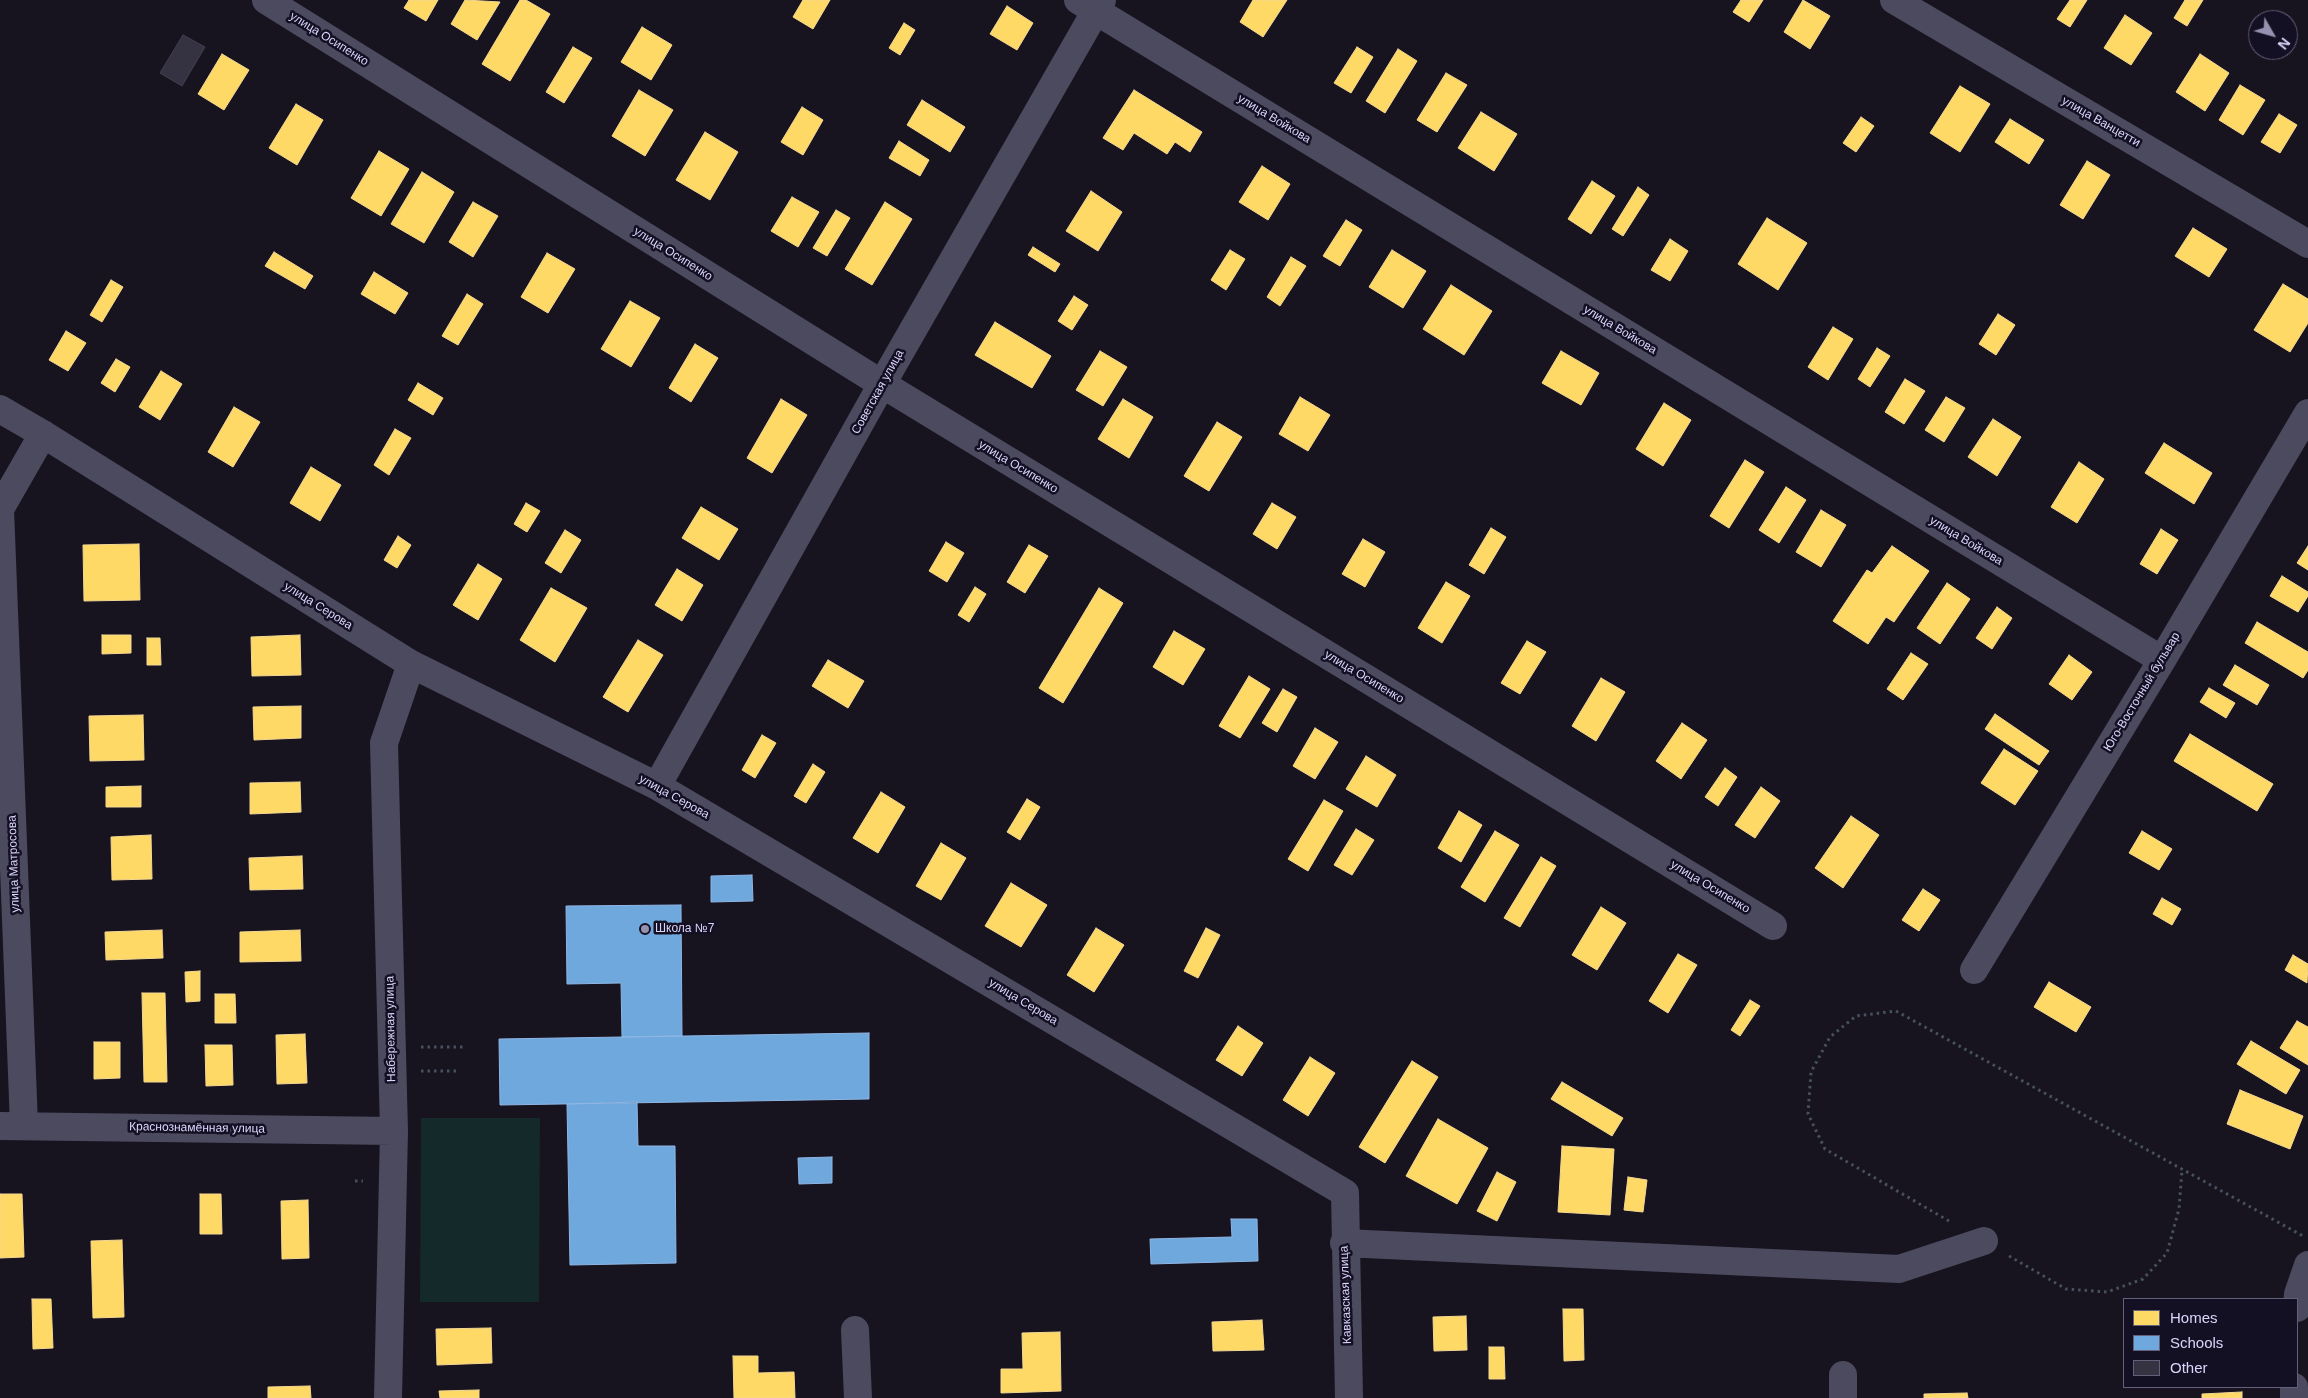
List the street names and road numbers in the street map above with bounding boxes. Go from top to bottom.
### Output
street label: улица Осипенко [287,9,371,69]
street label: улица Войкова [1235,92,1313,146]
street label: улица Ванцетти [2059,94,2143,150]
street label: улица Осипенко [631,224,715,284]
street label: улица Войкова [1581,303,1659,357]
street label: Советская улица [849,347,907,437]
street label: улица Осипенко [976,438,1060,496]
street label: улица Войкова [1927,514,2005,568]
street label: улица Серова [281,579,355,633]
street label: Юго-Восточный бульвар [2101,630,2183,754]
street label: улица Осипенко [1322,648,1406,706]
street label: улица Серова [636,772,712,822]
street label: улица Матросова [5,815,23,913]
street label: улица Осипенко [1668,858,1752,916]
street label: Набережная улица [383,976,399,1082]
street label: улица Серова [986,976,1060,1028]
street label: Краснознамённая улица [129,1120,265,1136]
street label: Кавказская улица [1337,1246,1355,1344]

